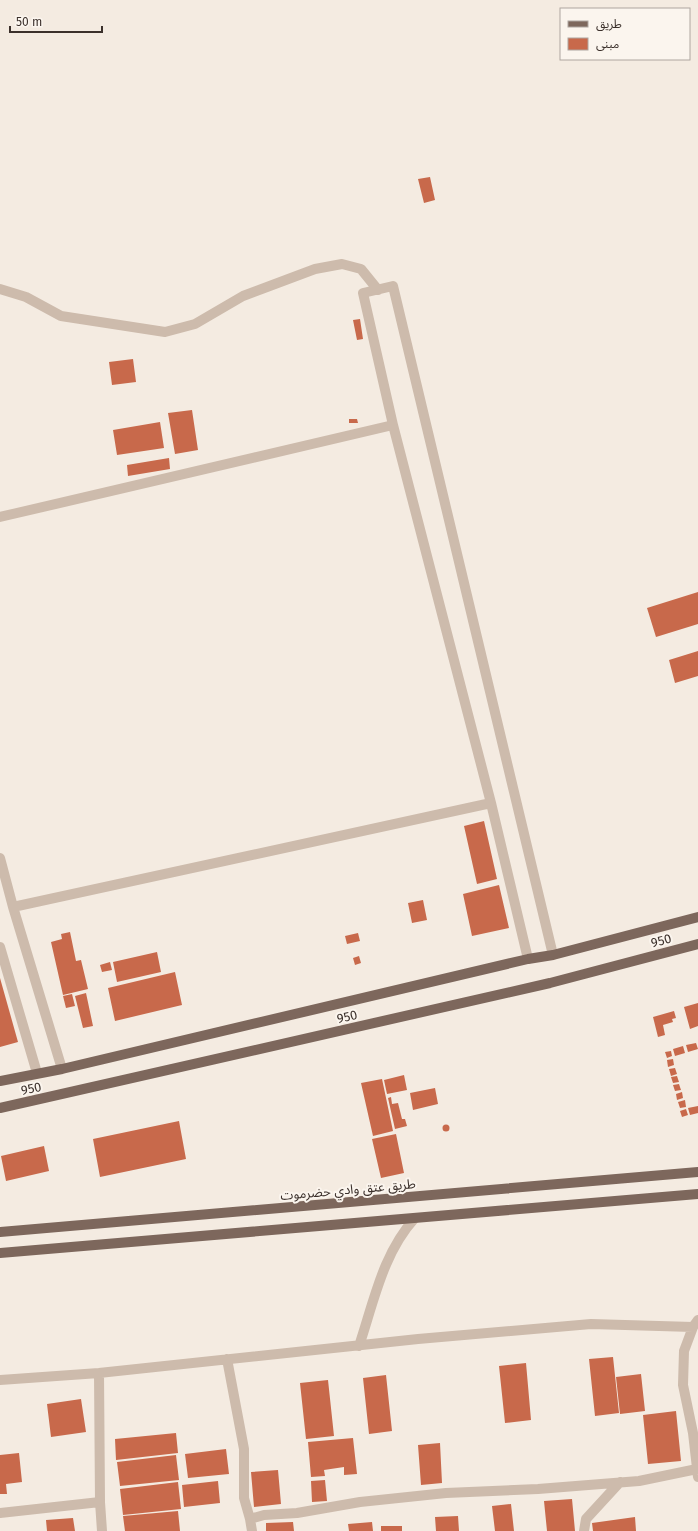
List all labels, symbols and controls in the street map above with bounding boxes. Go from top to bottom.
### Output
scale bar [10,8,102,34]
legend [560,8,690,60]
text: 50 m [16,15,42,29]
text: طريق [596,17,622,32]
text: مبنى [596,37,619,51]
street label: 950 [649,931,673,950]
street label: 950 [335,1007,359,1026]
street label: 950 [19,1079,43,1098]
street label: طريق عتق وادي حضرموت [280,1176,417,1206]

